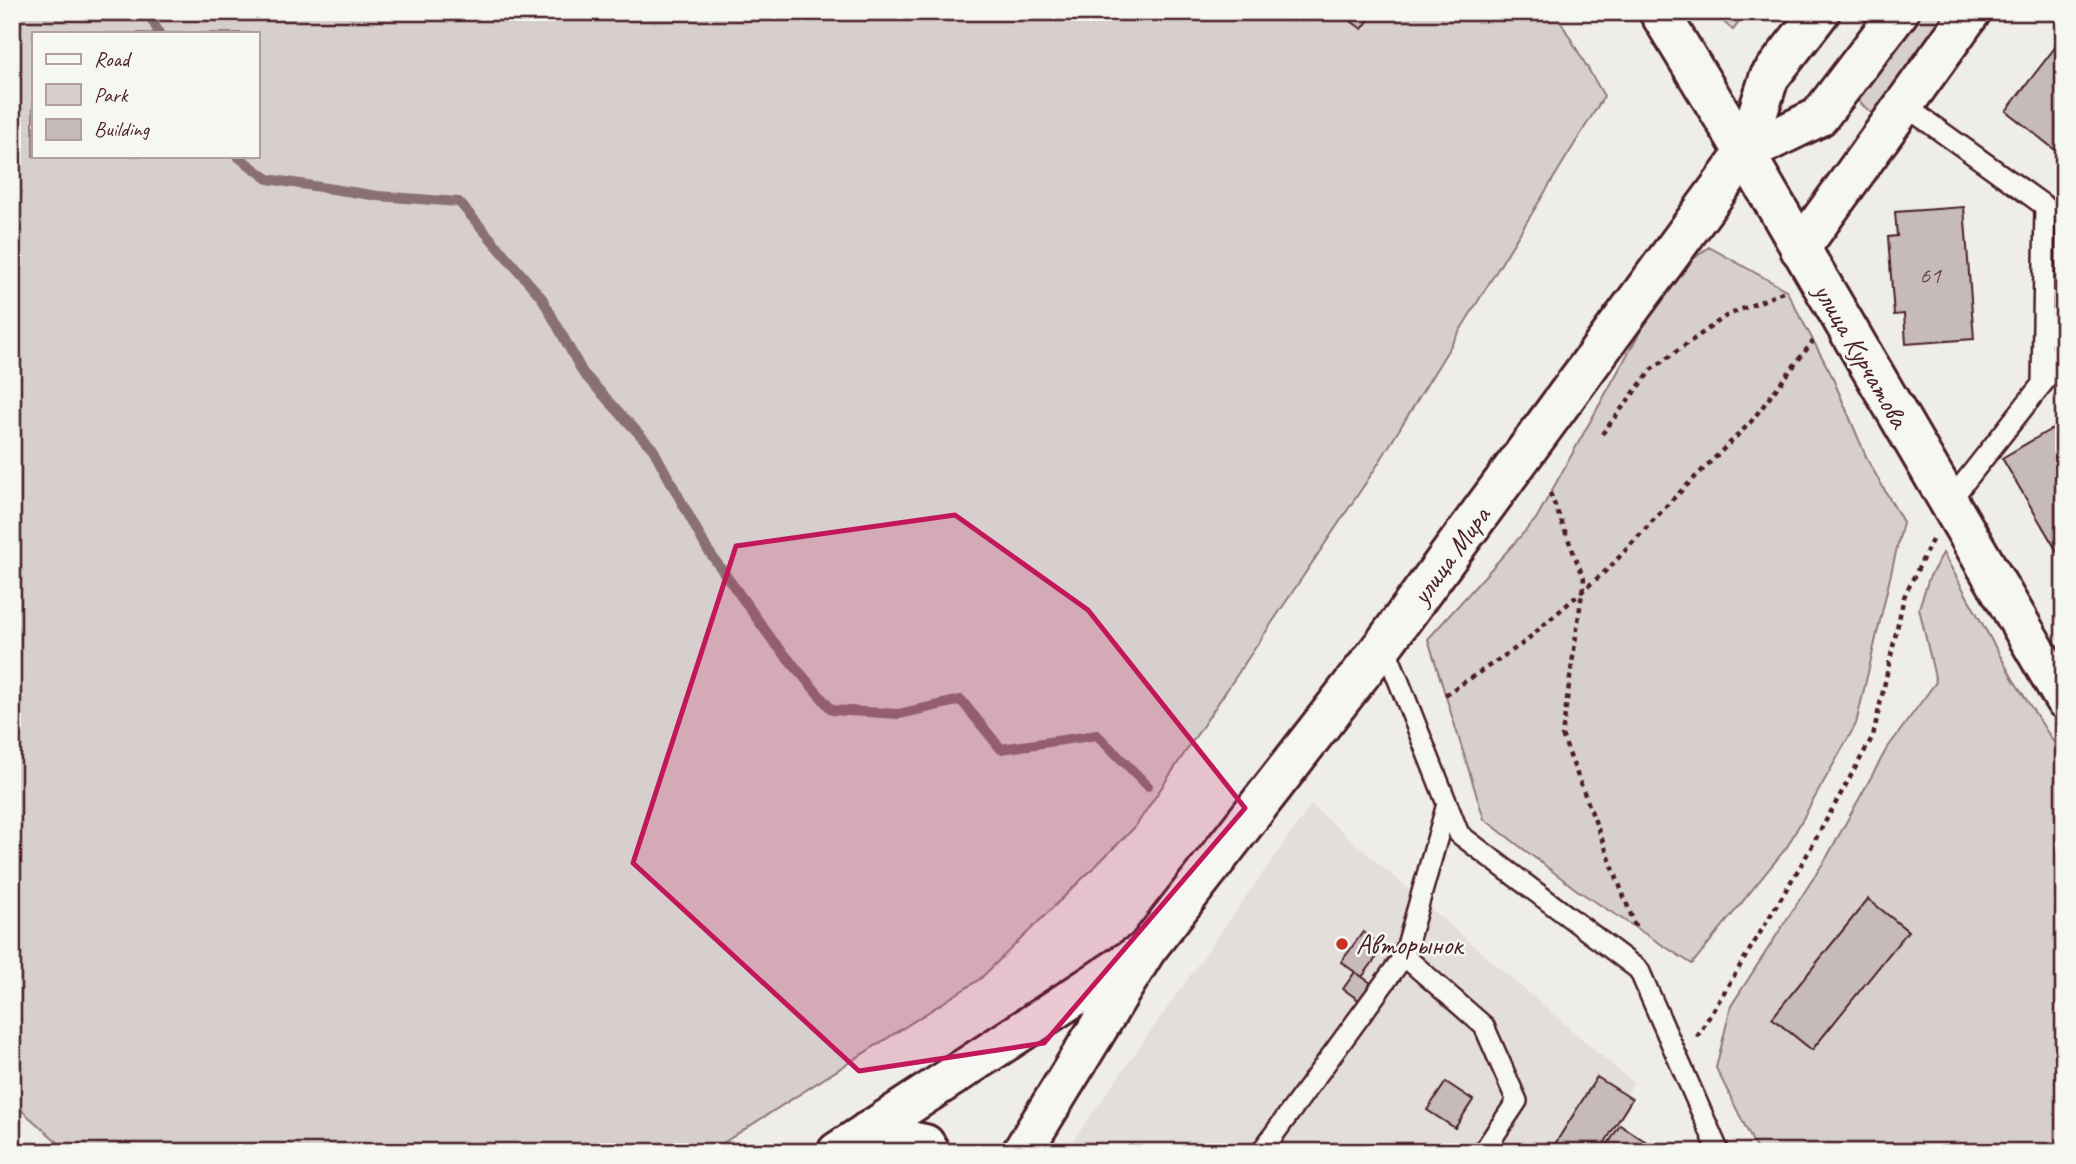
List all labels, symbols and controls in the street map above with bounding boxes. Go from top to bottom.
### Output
legend [32,32,259,158]
text: Road [94,46,133,72]
text: Park [94,82,129,108]
text: Building [94,116,151,142]
house number: 61 [1919,260,1942,290]
street label: улица Курчатова [1805,275,1918,435]
street label: улица Мира [1402,498,1499,613]
place label: Авторынок [1356,927,1465,962]
marker: Авторынок [1334,936,1350,952]

